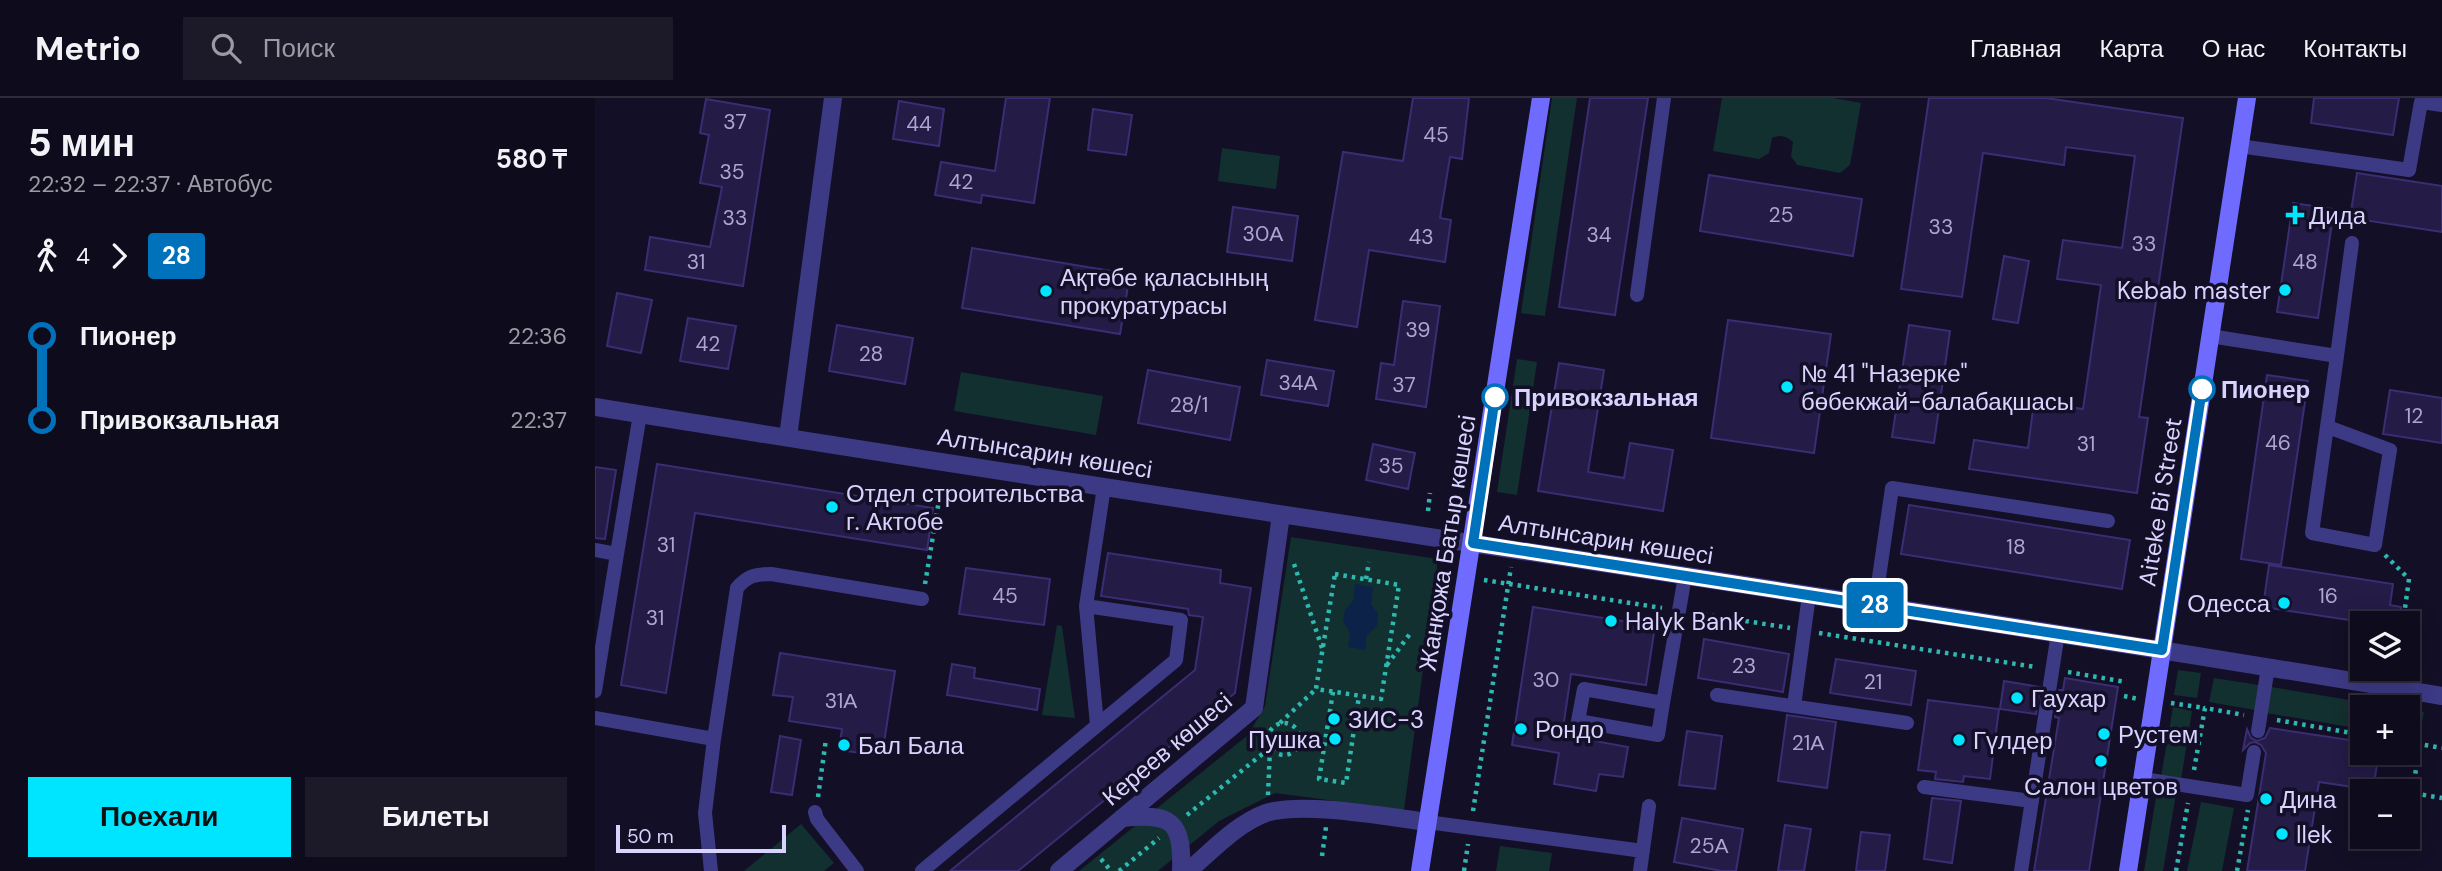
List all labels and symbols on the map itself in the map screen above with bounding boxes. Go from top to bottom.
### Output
house number: 37 [723,108,747,136]
house number: 44 [906,110,932,138]
house number: 45 [1423,121,1449,149]
house number: 35 [719,158,745,186]
house number: 42 [949,168,973,196]
place label: Дида [2309,200,2367,231]
house number: 25 [1769,201,1793,229]
house number: 33 [723,204,747,232]
marker: Дида [2287,207,2303,223]
house number: 33 [1929,213,1953,241]
house number: 30А [1243,220,1283,248]
house number: 34 [1586,221,1612,249]
house number: 43 [1408,223,1434,251]
house number: 33 [2132,230,2156,258]
house number: 31 [687,248,705,276]
house number: 48 [2292,248,2318,276]
place label: Ақтөбе қаласының прокуратурасы [1060,262,1269,321]
place label: Kebab master [2117,275,2271,306]
marker: Kebab master [2277,282,2293,298]
marker: Ақтөбе қаласының прокуратурасы [1038,283,1054,299]
house number: 39 [1406,316,1431,344]
house number: 42 [696,330,720,358]
house number: 28 [859,340,883,368]
place label: № 41 "Назерке" бөбекжай-балабақшасы [1801,358,2074,417]
house number: 34А [1278,369,1318,397]
house number: 37 [1392,371,1416,399]
place label: Пионер [2221,374,2310,405]
marker: Пионер [2189,376,2215,402]
marker: № 41 "Назерке" бөбекжай-балабақшасы [1779,379,1795,395]
place label: Привокзальная [1514,382,1699,413]
marker: Привокзальная [1482,384,1508,410]
house number: 28/1 [1170,391,1208,419]
house number: 12 [2405,402,2423,430]
street label: Жанқожа Батыр көшесі [1411,413,1483,673]
street label: Aiteke Bi Street [2131,415,2189,589]
street label: Алтынсарин көшесі [935,421,1155,485]
house number: 46 [2265,429,2291,457]
house number: 31 [2077,430,2095,458]
house number: 35 [1378,452,1404,480]
place label: Отдел строительства г. Актобе [846,478,1084,537]
marker: Отдел строительства г. Актобе [824,499,840,515]
street label: Алтынсарин көшесі [1496,507,1716,571]
house number: 31 [657,531,675,559]
house number: 18 [2006,533,2026,561]
house number: 45 [992,582,1018,610]
line badge: 28 [1843,582,1907,628]
house number: 16 [2318,582,2338,610]
place label: Одесса [2187,588,2271,619]
marker: Одесса [2276,595,2292,611]
house number: 31 [646,604,664,632]
place label: Halyk Bank [1625,606,1745,637]
marker: Halyk Bank [1603,613,1619,629]
house number: 23 [1732,652,1756,680]
house number: 30 [1533,666,1559,694]
house number: 21 [1864,668,1882,696]
place label: Гаухар [2031,683,2106,714]
street label: Кереев көшесі [1096,686,1238,812]
house number: 31А [825,687,857,715]
marker: Гаухар [2009,690,2025,706]
place label: ЗИС-3 [1348,704,1424,735]
marker: ЗИС-3 [1326,711,1342,727]
place label: Рондо [1535,714,1604,745]
place label: Рустем [2118,719,2198,750]
marker: Рондо [1513,721,1529,737]
place label: Пушка [1248,724,1322,755]
place label: Гүлдер [1973,725,2053,756]
marker: Рустем [2096,726,2112,742]
house number: 21А [1792,729,1824,757]
place label: Бал Бала [858,730,965,761]
marker: Пушка [1327,731,1343,747]
marker: Гүлдер [1951,732,1967,748]
marker: Бал Бала [836,737,852,753]
marker: Салон цветов [2093,753,2109,769]
place label: Салон цветов [2024,771,2178,802]
place label: Дина [2280,784,2337,815]
marker: Дина [2258,791,2274,807]
place label: Ilek [2296,819,2333,850]
scale bar [616,822,786,854]
marker: Ilek [2274,826,2290,842]
house number: 25А [1690,832,1728,860]

